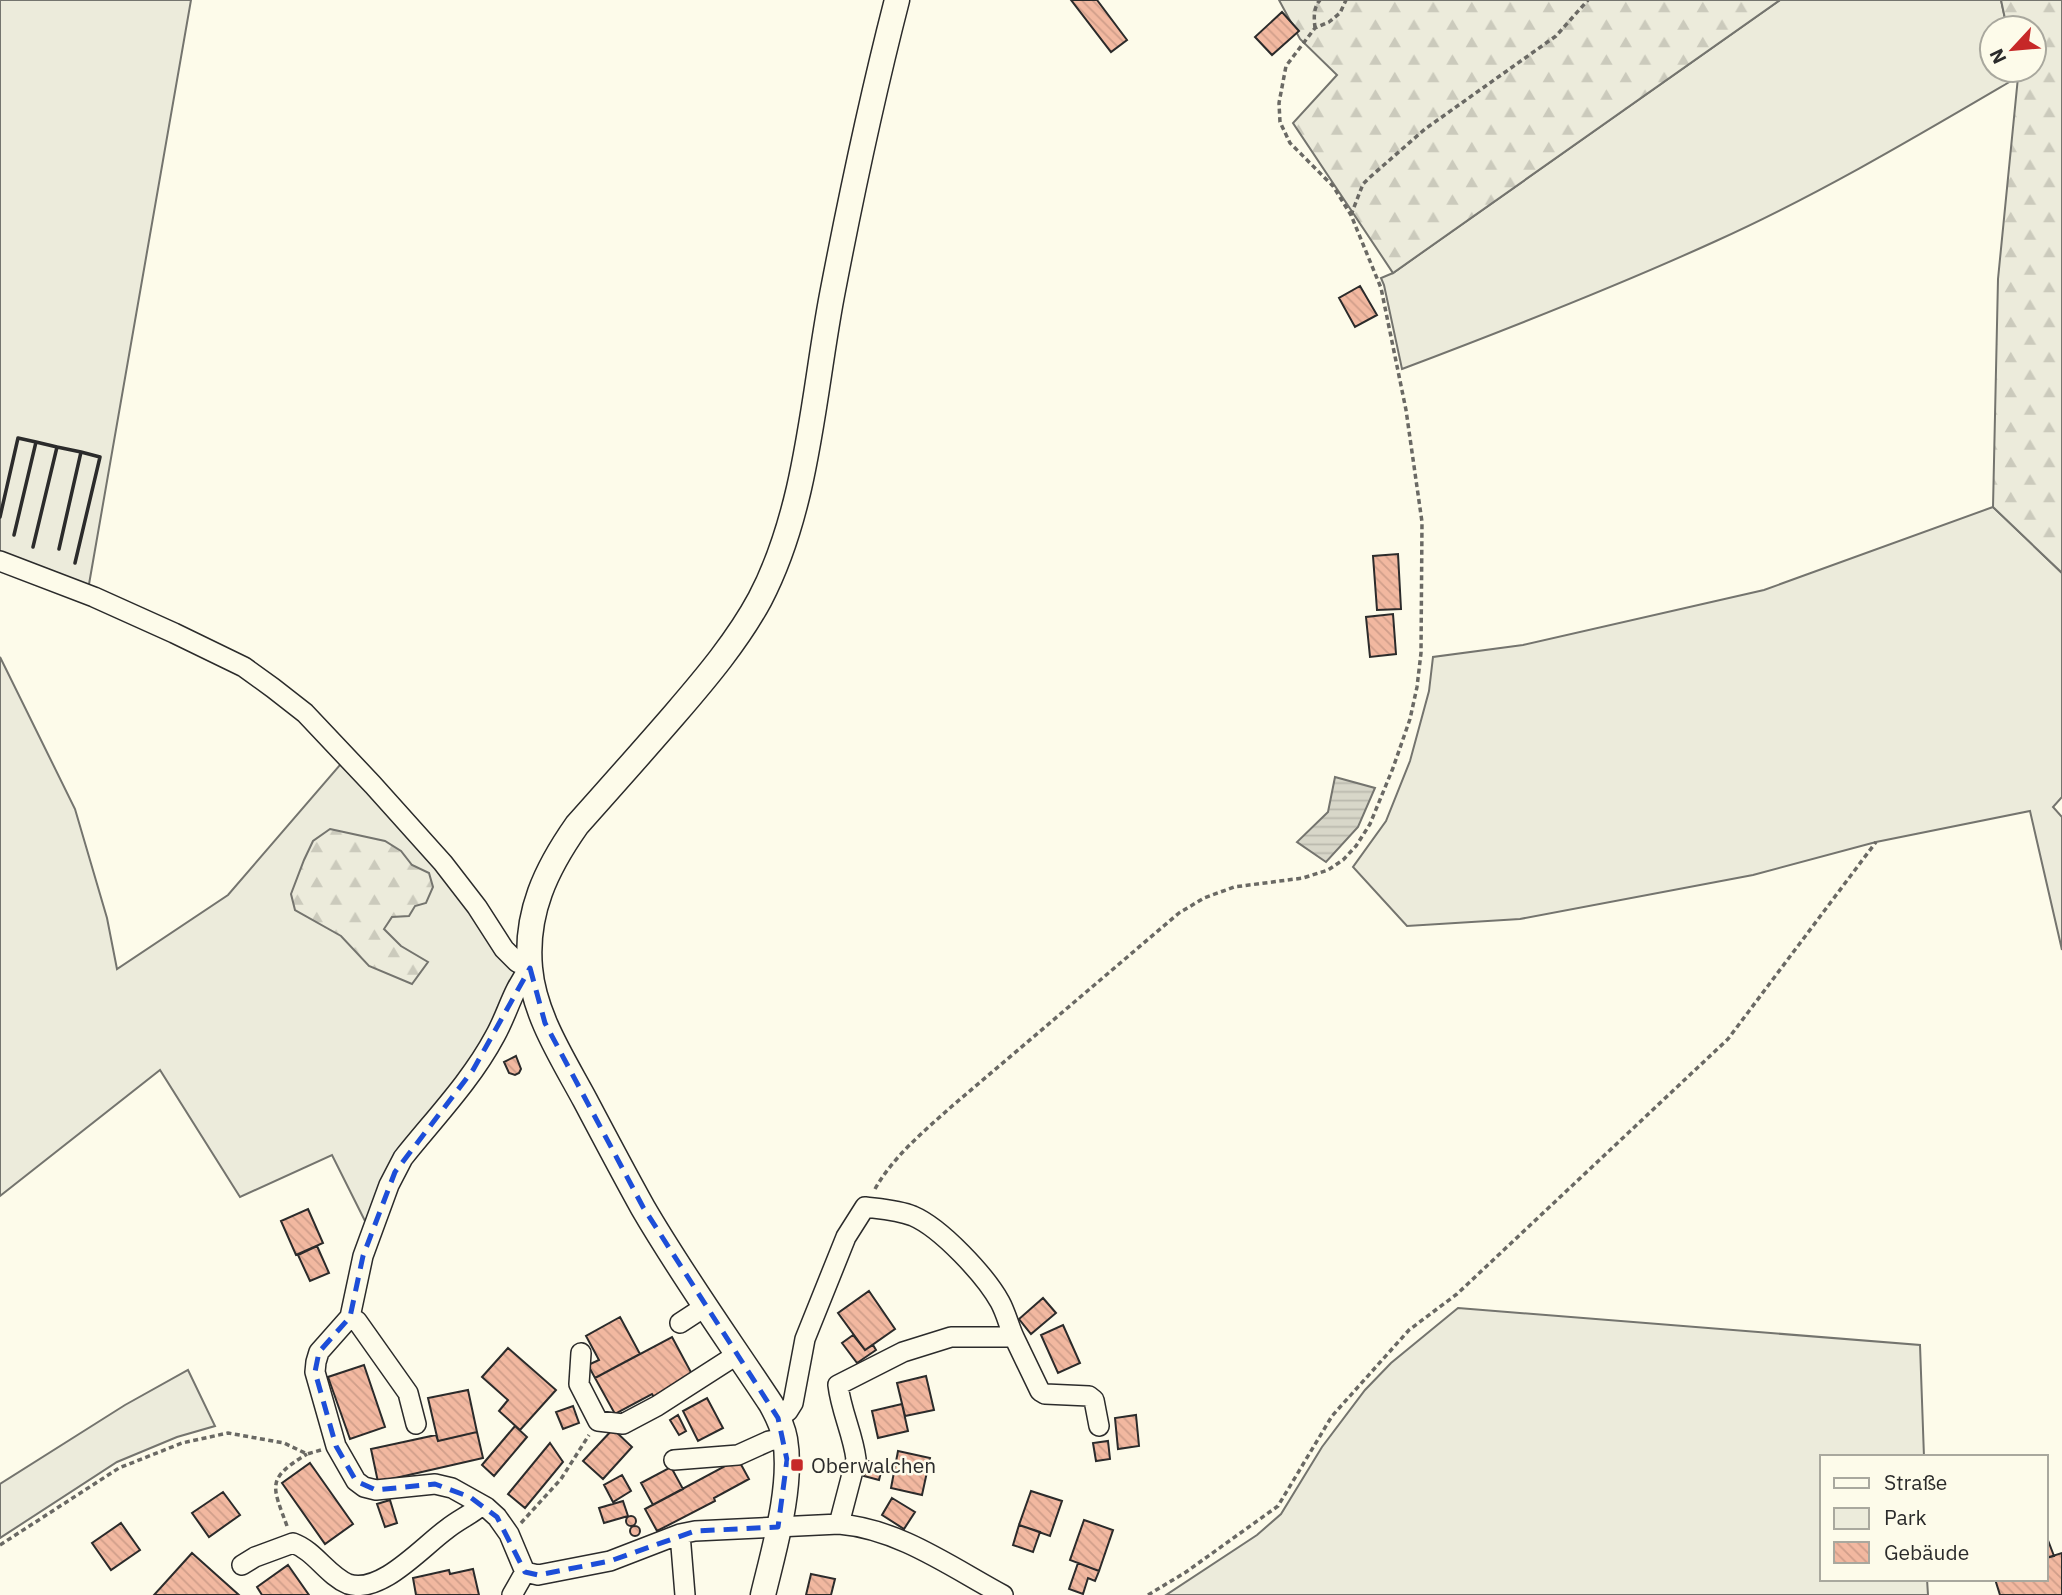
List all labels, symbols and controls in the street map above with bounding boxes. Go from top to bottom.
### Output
north arrow [1978,14,2048,84]
text: N [1984,45,2012,68]
place label: Oberwalchen [811,1451,936,1479]
legend [1820,1455,2048,1581]
marker: Oberwalchen [789,1457,805,1473]
text: Straße [1884,1468,1947,1496]
text: Park [1884,1503,1927,1531]
text: Gebäude [1884,1538,1969,1566]

